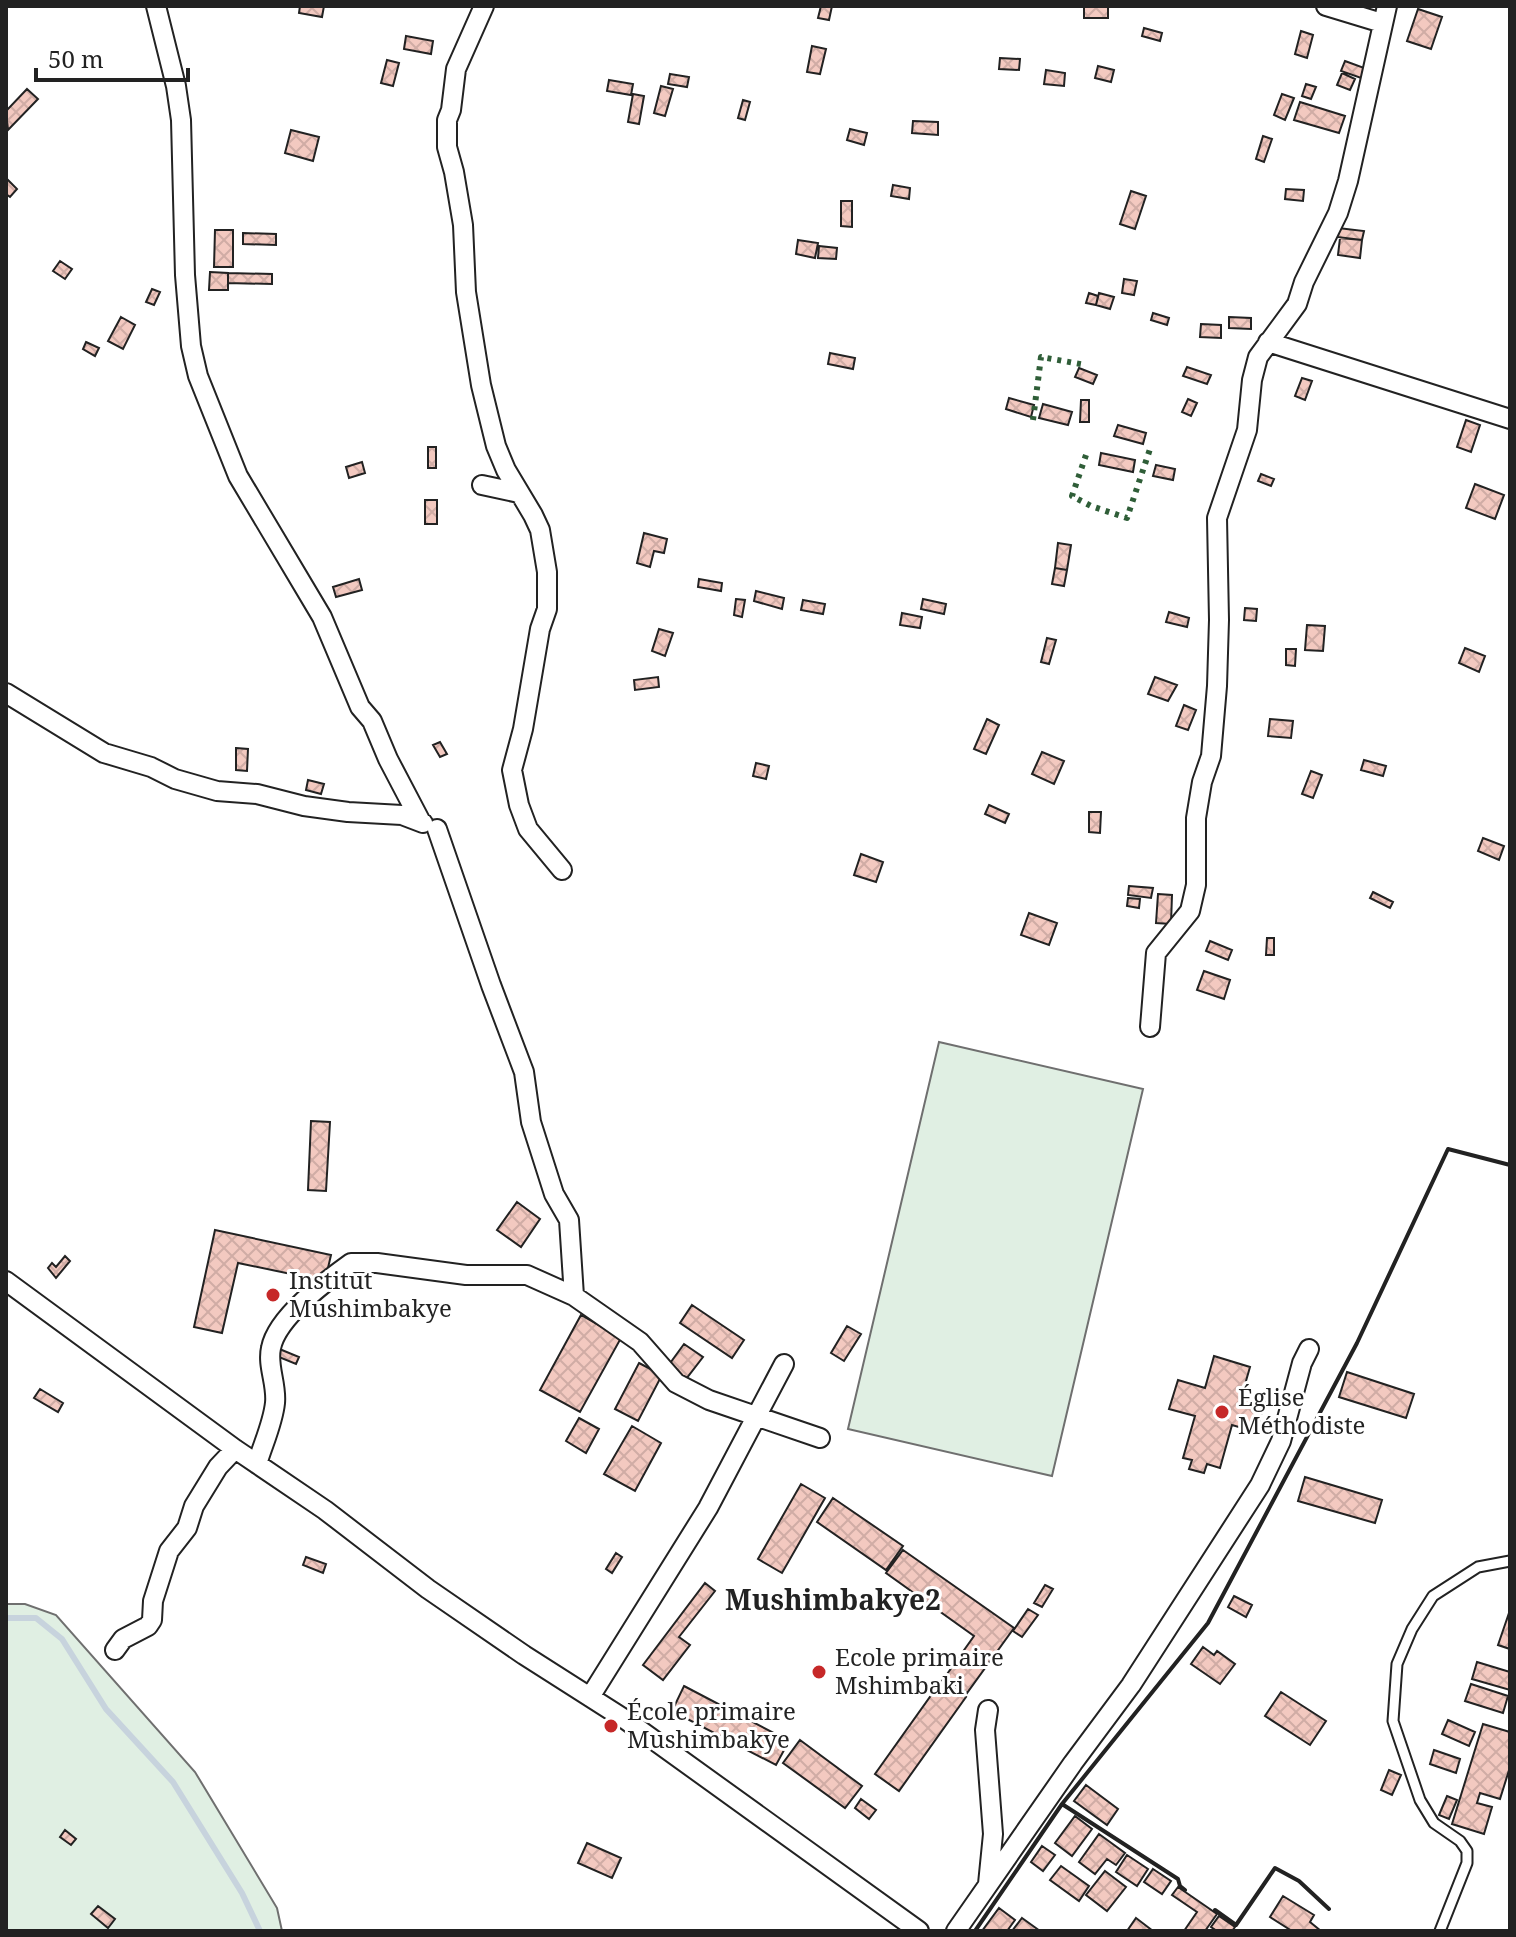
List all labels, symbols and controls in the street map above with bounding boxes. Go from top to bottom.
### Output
scale bar [36,32,188,82]
text: 50 m [48,42,104,75]
place label: Institut Mushimbakye [289,1263,452,1324]
marker: Institut Mushimbakye [264,1286,282,1304]
place label: Église Méthodiste [1238,1380,1365,1441]
marker: Église Méthodiste [1213,1403,1231,1421]
district label: Mushimbakye2 [725,1580,941,1618]
place label: Ecole primaire Mshimbaki [835,1640,1004,1701]
marker: Ecole primaire Mshimbaki [810,1663,828,1681]
place label: École primaire Mushimbakye [627,1694,796,1755]
marker: École primaire Mushimbakye [602,1717,620,1735]

